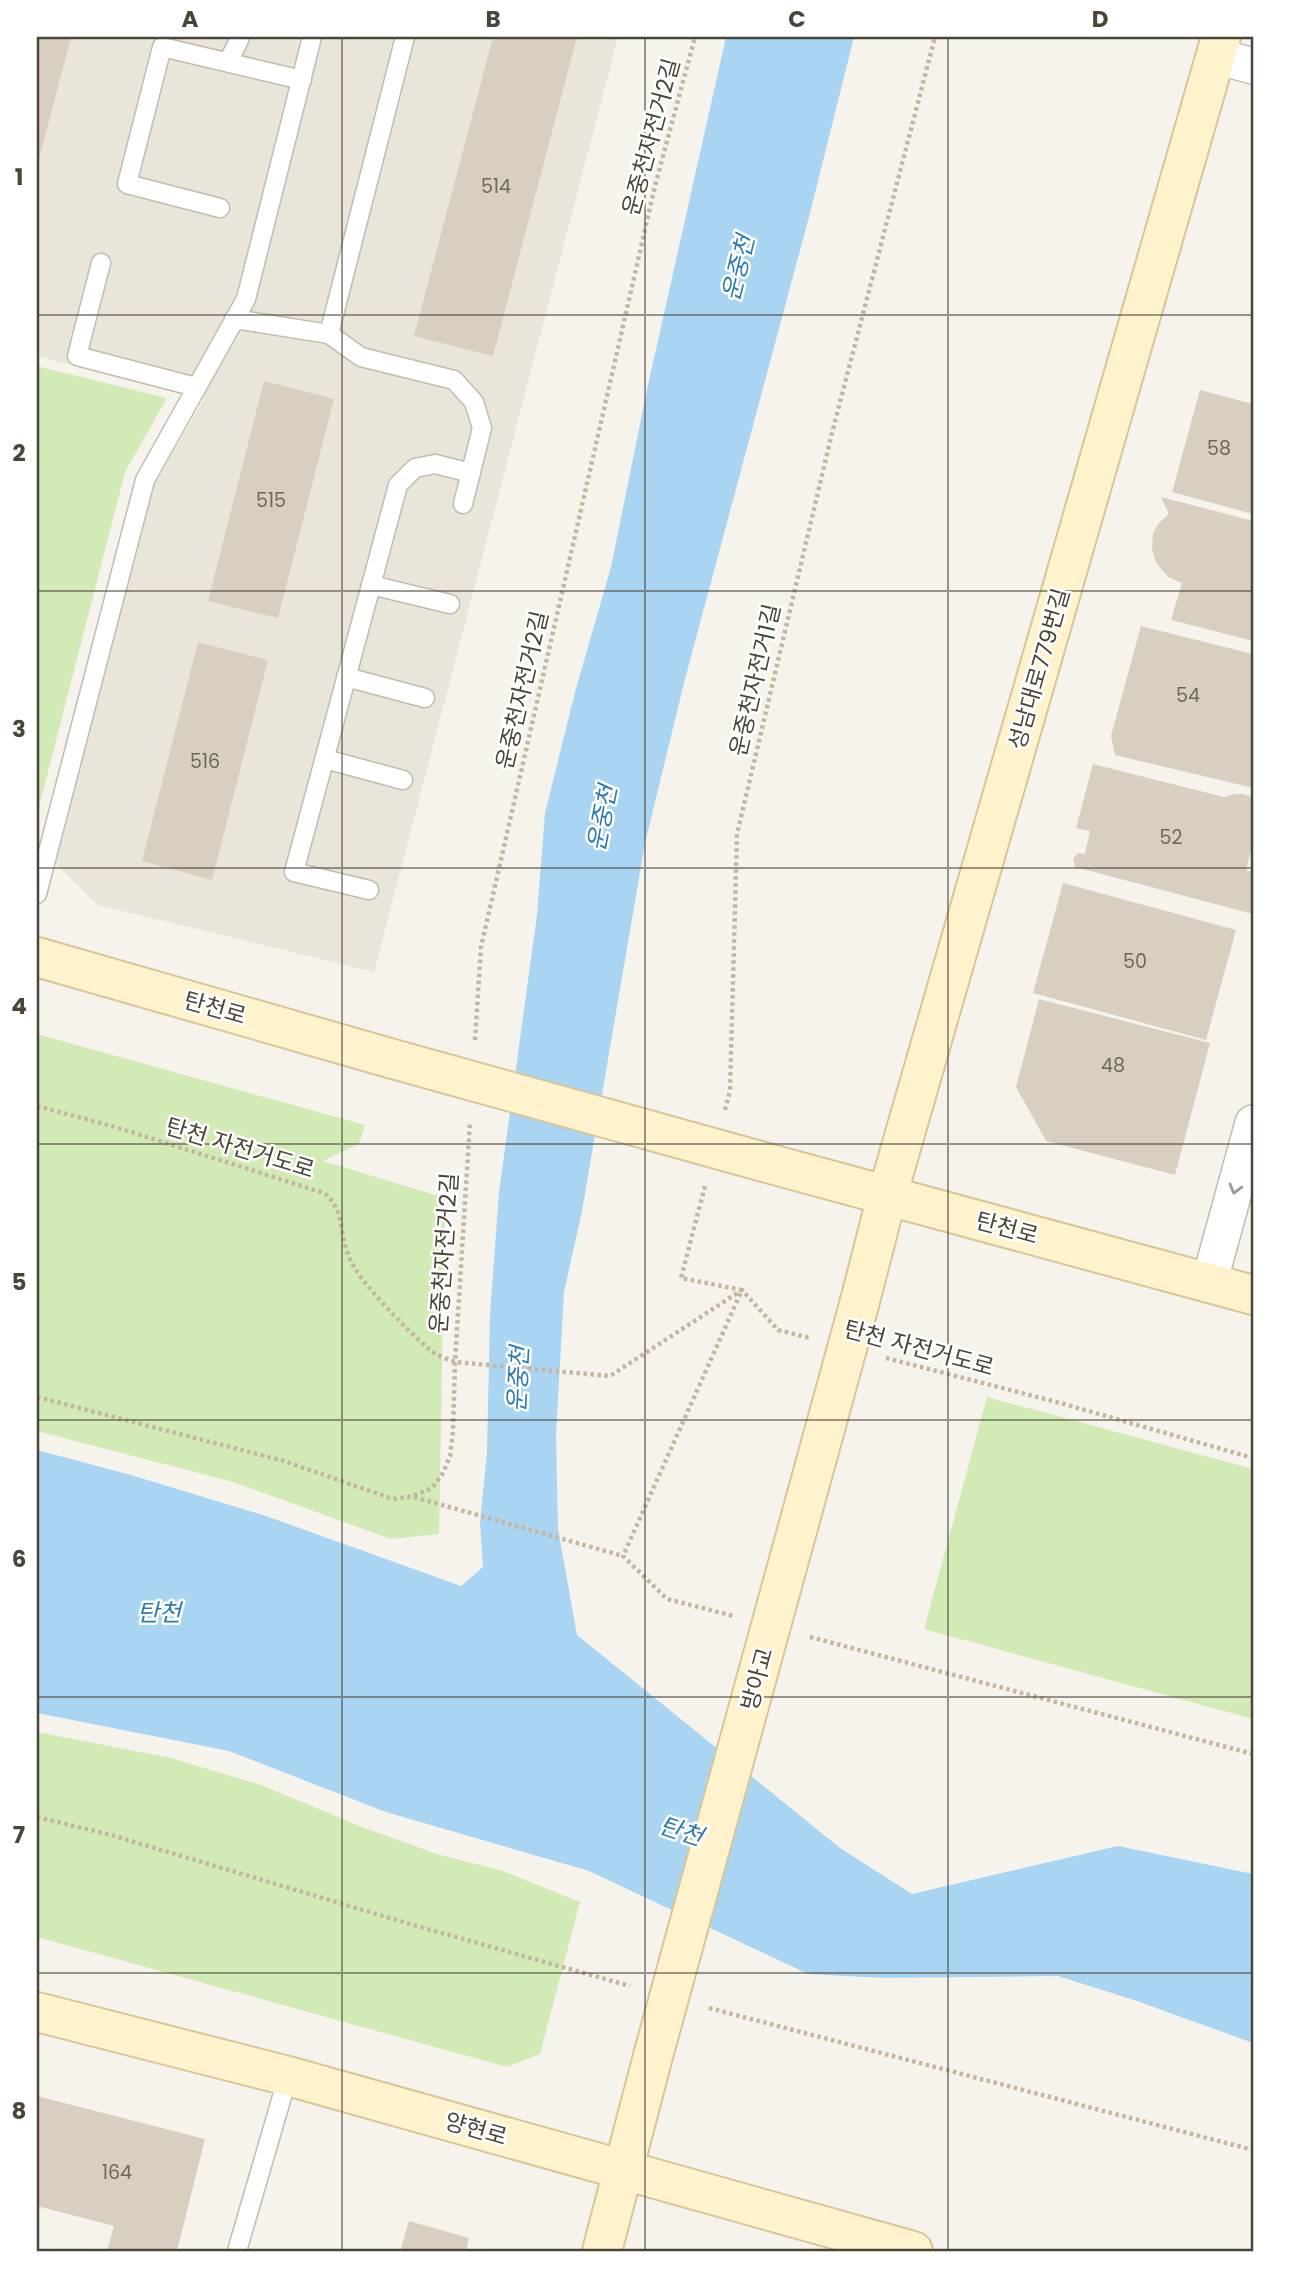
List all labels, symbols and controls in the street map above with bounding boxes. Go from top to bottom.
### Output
text: A [182,3,199,35]
text: B [485,3,501,35]
text: C [788,3,806,35]
text: D [1092,3,1108,35]
street label: 운중천자전거2길 [615,55,687,219]
text: 1 [15,161,23,193]
house number: 514 [481,173,511,200]
water label: 운중천 [714,229,763,304]
house number: 58 [1207,435,1231,462]
text: 2 [12,437,26,469]
house number: 515 [256,487,286,514]
street label: 성남대로779번길 [1001,585,1077,753]
street label: 운중천자전거1길 [722,601,788,759]
street label: 운중천자전거2길 [488,608,556,772]
house number: 54 [1176,682,1200,709]
text: 3 [12,713,26,745]
house number: 516 [190,748,220,775]
water label: 운중천 [579,779,625,854]
house number: 52 [1160,824,1183,851]
house number: 50 [1123,948,1147,975]
street label: 탄천로 [180,984,250,1032]
text: 4 [11,990,27,1022]
house number: 48 [1101,1052,1125,1079]
street label: 탄천 자전거도로 [162,1110,318,1186]
street label: 운중천자전거2길 [422,1171,466,1335]
one-way arrow [1229,1183,1243,1195]
street label: 탄천로 [972,1204,1042,1252]
text: 5 [12,1266,26,1298]
street label: 탄천 자전거도로 [840,1313,998,1383]
water label: 운중천 [500,1342,536,1413]
text: 6 [12,1543,26,1575]
water label: 탄천 [137,1596,184,1629]
street label: 방아교 [733,1644,781,1714]
water label: 탄천 [655,1808,710,1854]
text: 7 [13,1819,25,1851]
text: 8 [12,2095,26,2127]
street label: 양현로 [441,2105,511,2153]
house number: 164 [102,2159,132,2186]

